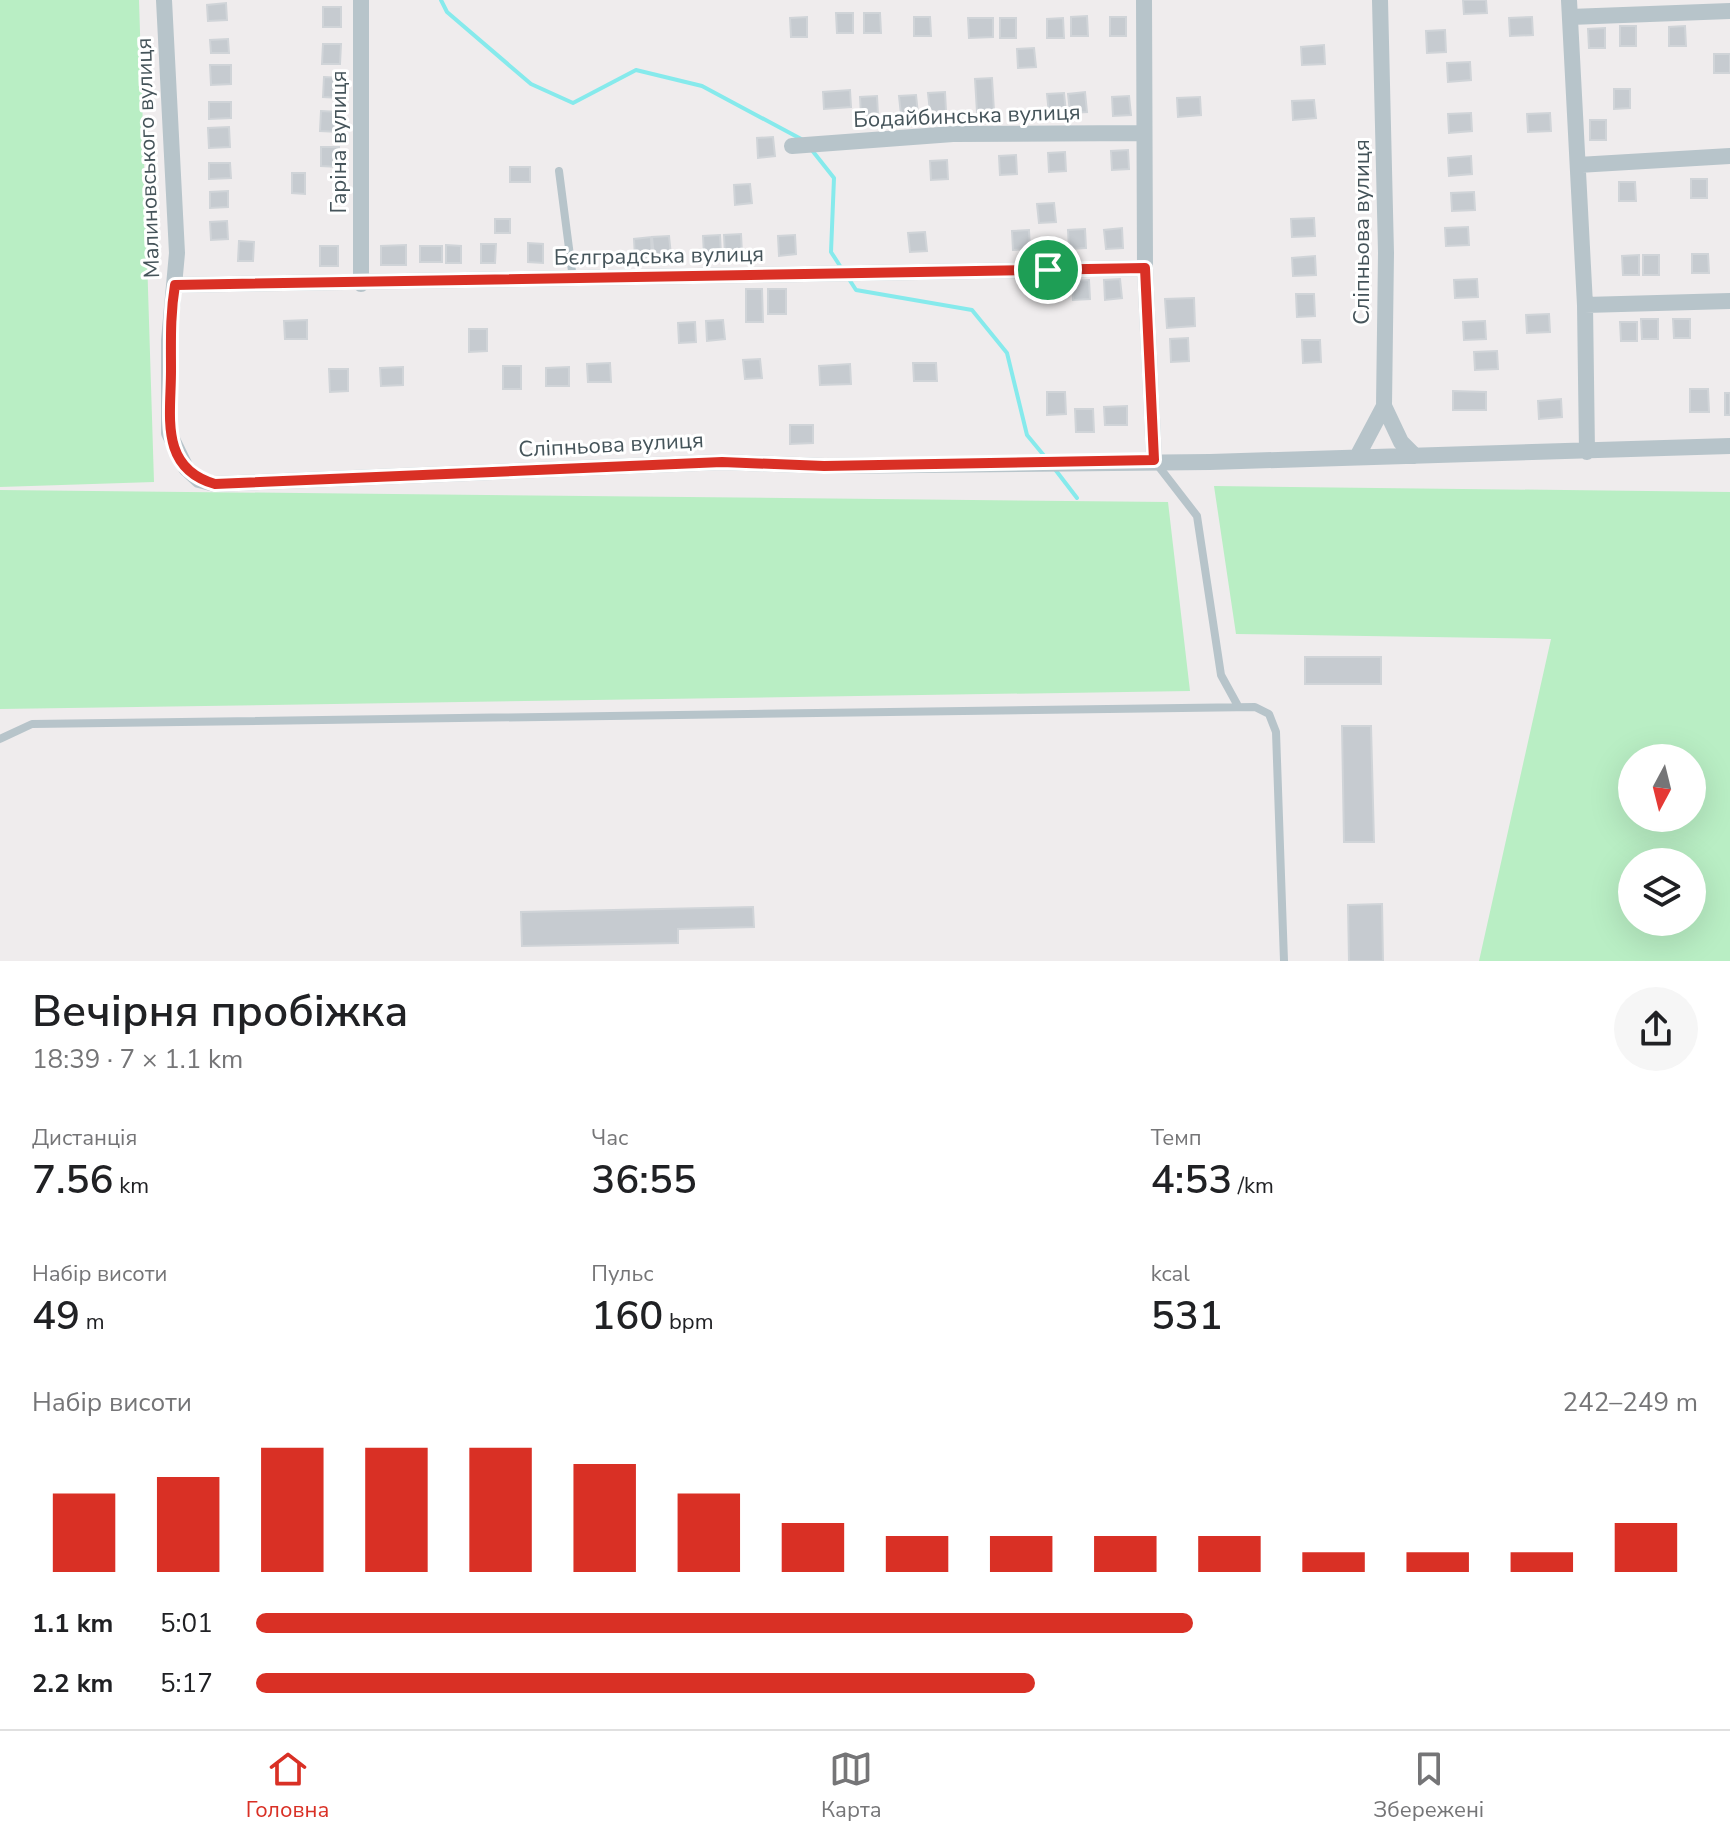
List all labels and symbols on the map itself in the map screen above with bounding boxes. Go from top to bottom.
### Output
street label: Малиновського вулиця [129,37,167,279]
street label: Гаріна вулиця [324,71,354,213]
street label: Бодайбинська вулиця [853,97,1081,135]
street label: Сліпньова вулиця [1347,139,1377,325]
pin [1014,236,1082,304]
street label: Бєлградська вулиця [554,239,764,273]
street label: Сліпньова вулиця [517,425,705,465]
north arrow [1618,744,1706,832]

